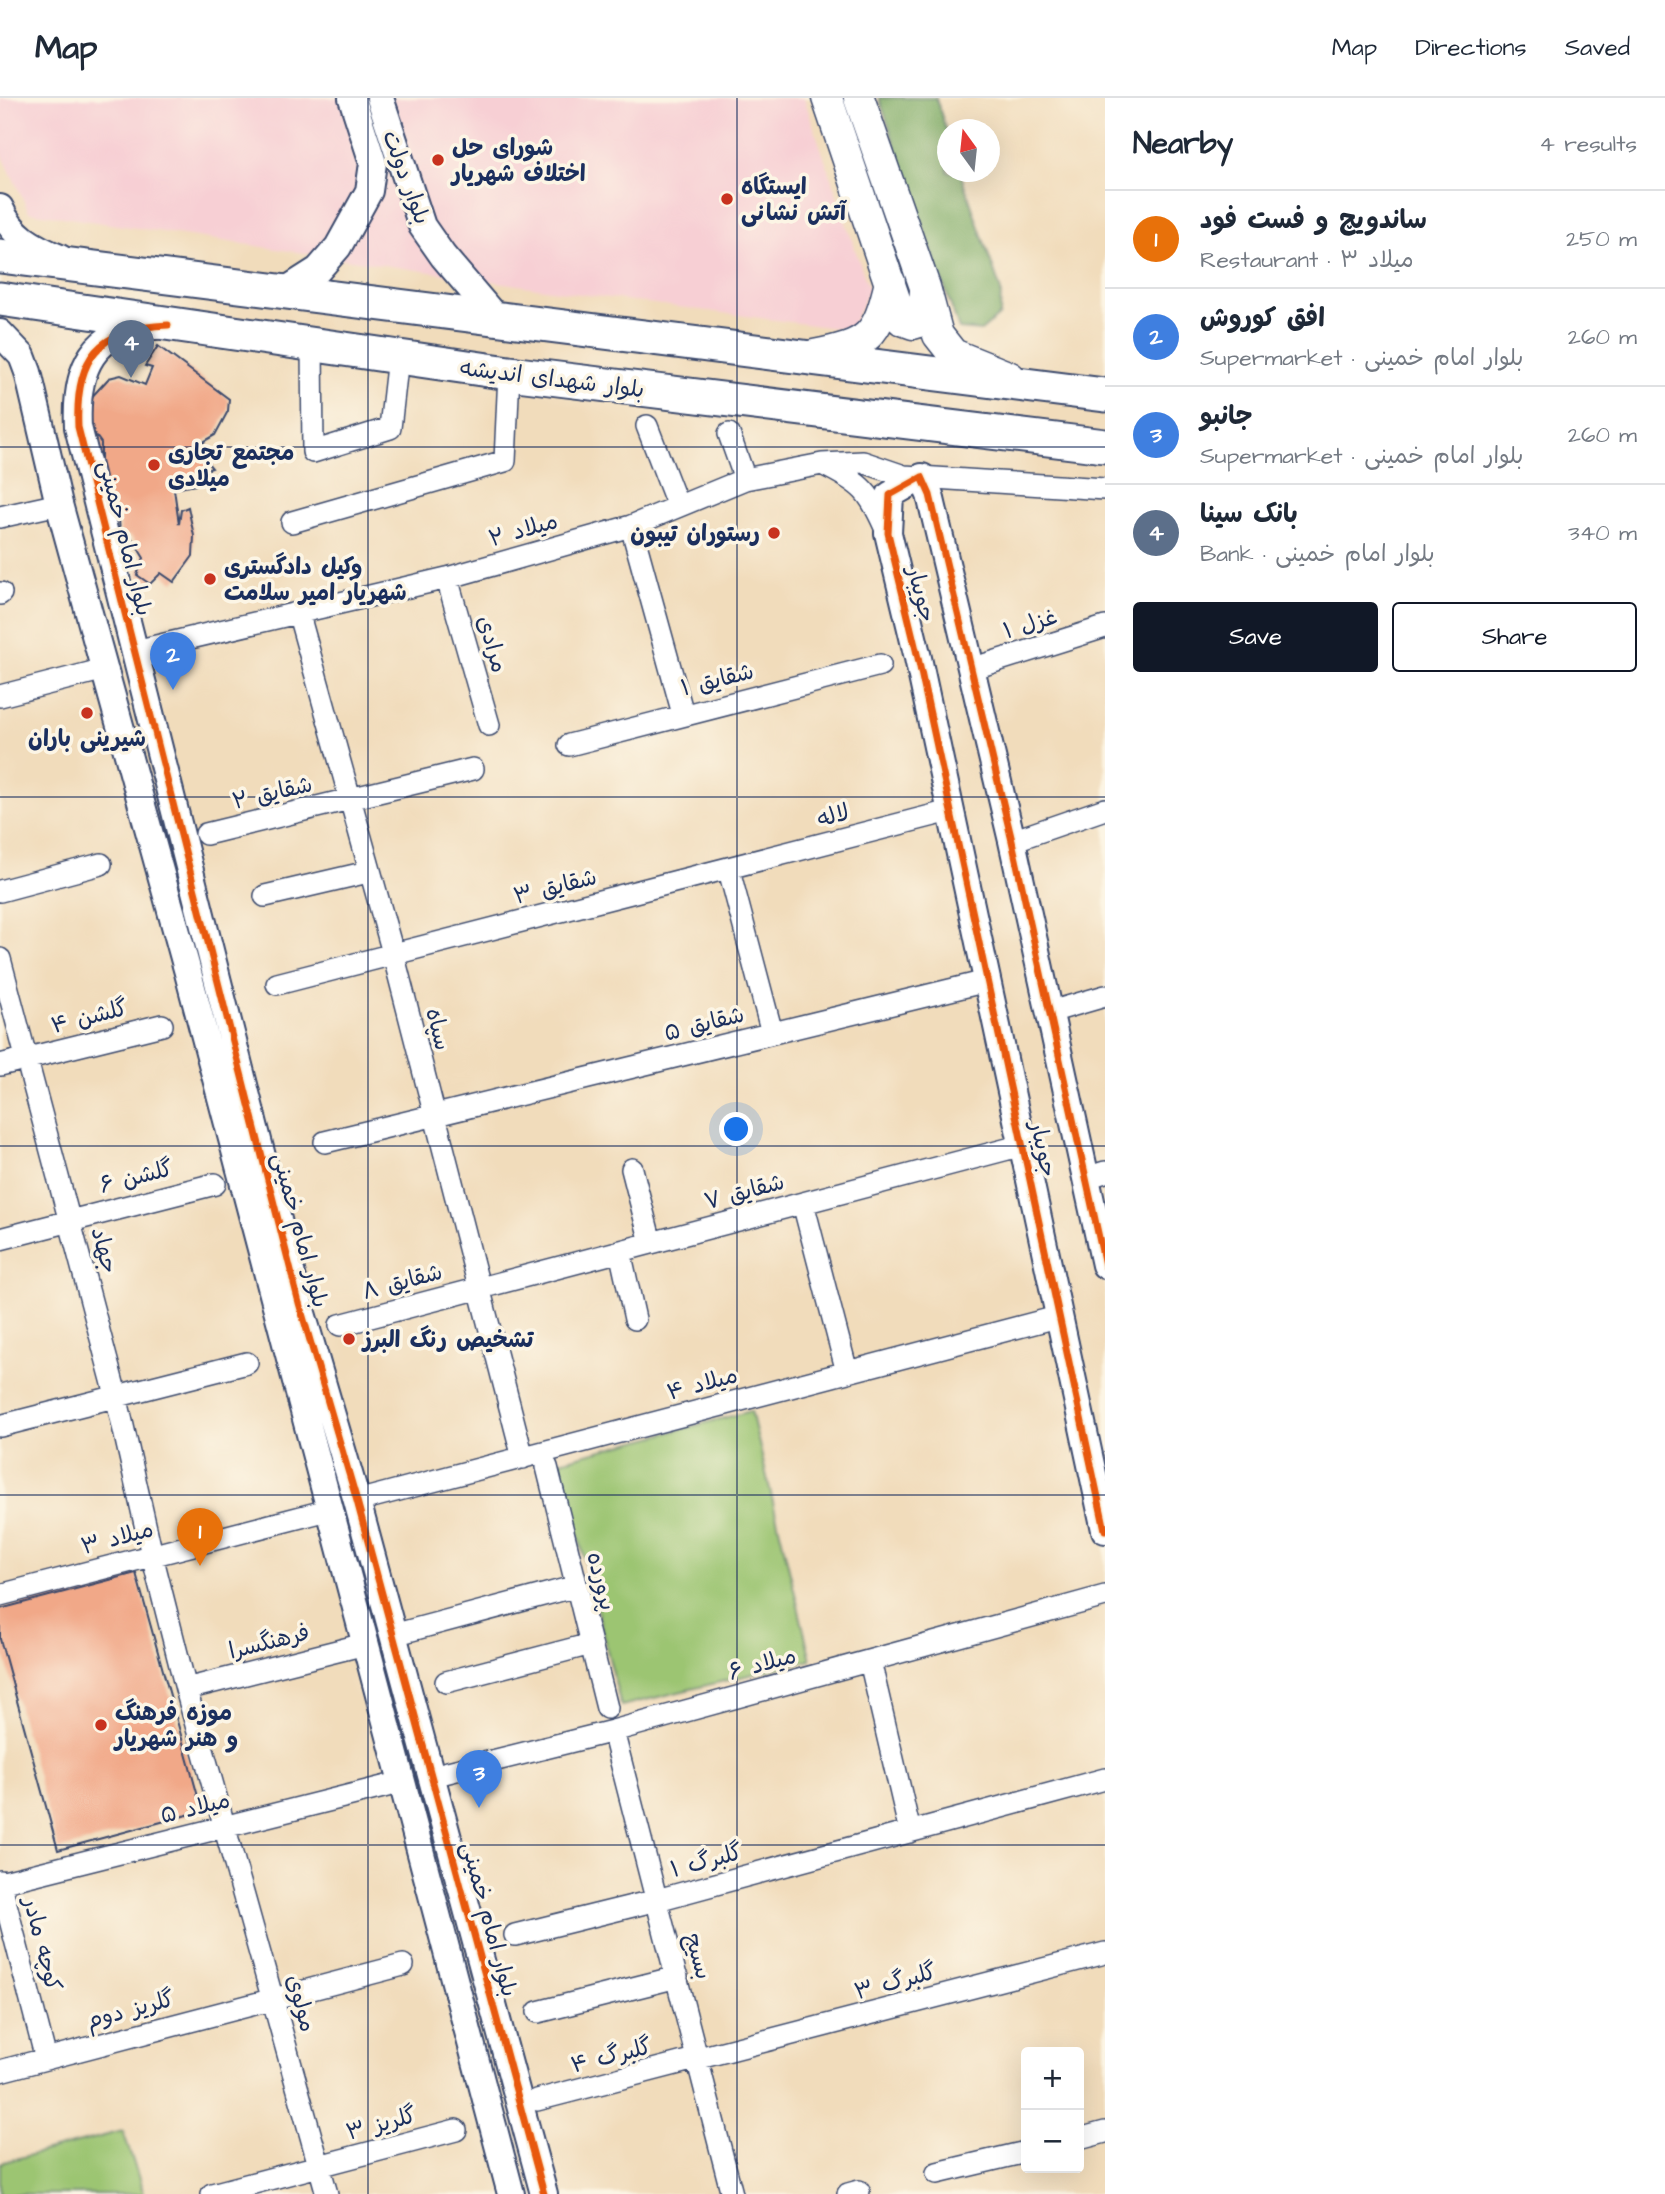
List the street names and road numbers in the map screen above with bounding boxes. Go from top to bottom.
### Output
street label: بلوار دولت [374,126,438,229]
street label: بلوار شهدای اندیشه [457,352,646,406]
street label: بلوار امام خمینی [89,457,160,620]
street label: میلاد ۲ [485,505,562,555]
street label: جویبار [898,561,943,625]
street label: غزل ۱ [999,601,1061,647]
street label: مرادی [469,612,515,677]
street label: شقایق ۱ [677,655,757,704]
street label: شقایق ۲ [229,768,315,818]
street label: لاله [814,796,853,836]
street label: شقایق ۳ [510,861,600,913]
street label: گلشن ۴ [48,992,131,1042]
street label: شقایق ۵ [661,999,748,1049]
street label: سپاه [417,1005,459,1054]
street label: جویبار [1021,1116,1065,1180]
street label: بلوار امام خمینی [263,1149,336,1312]
street label: گلشن ۶ [96,1152,176,1202]
street label: شقایق ۷ [700,1166,788,1218]
street label: جهاد [83,1223,126,1277]
street label: شقایق ۸ [359,1256,446,1308]
street label: میلاد ۴ [663,1359,741,1409]
street label: میلاد ۳ [77,1513,157,1563]
street label: پرورده [578,1549,624,1614]
street label: فرهنگسرا [225,1616,313,1667]
street label: میلاد ۶ [725,1640,800,1688]
street label: میلاد ۵ [157,1784,234,1832]
street label: گلبرگ ۱ [667,1836,746,1886]
street label: بلوار امام خمینی [452,1838,525,2001]
street label: کوچه مادر [14,1892,69,1995]
street label: بسیج [677,1930,720,1983]
street label: گلبرگ ۳ [851,1956,940,2008]
street label: مولوی [278,1971,324,2036]
street label: گلریز دوم [83,1983,178,2038]
street label: گلبرگ ۴ [568,2030,655,2081]
street label: گلریز ۳ [343,2099,420,2149]

